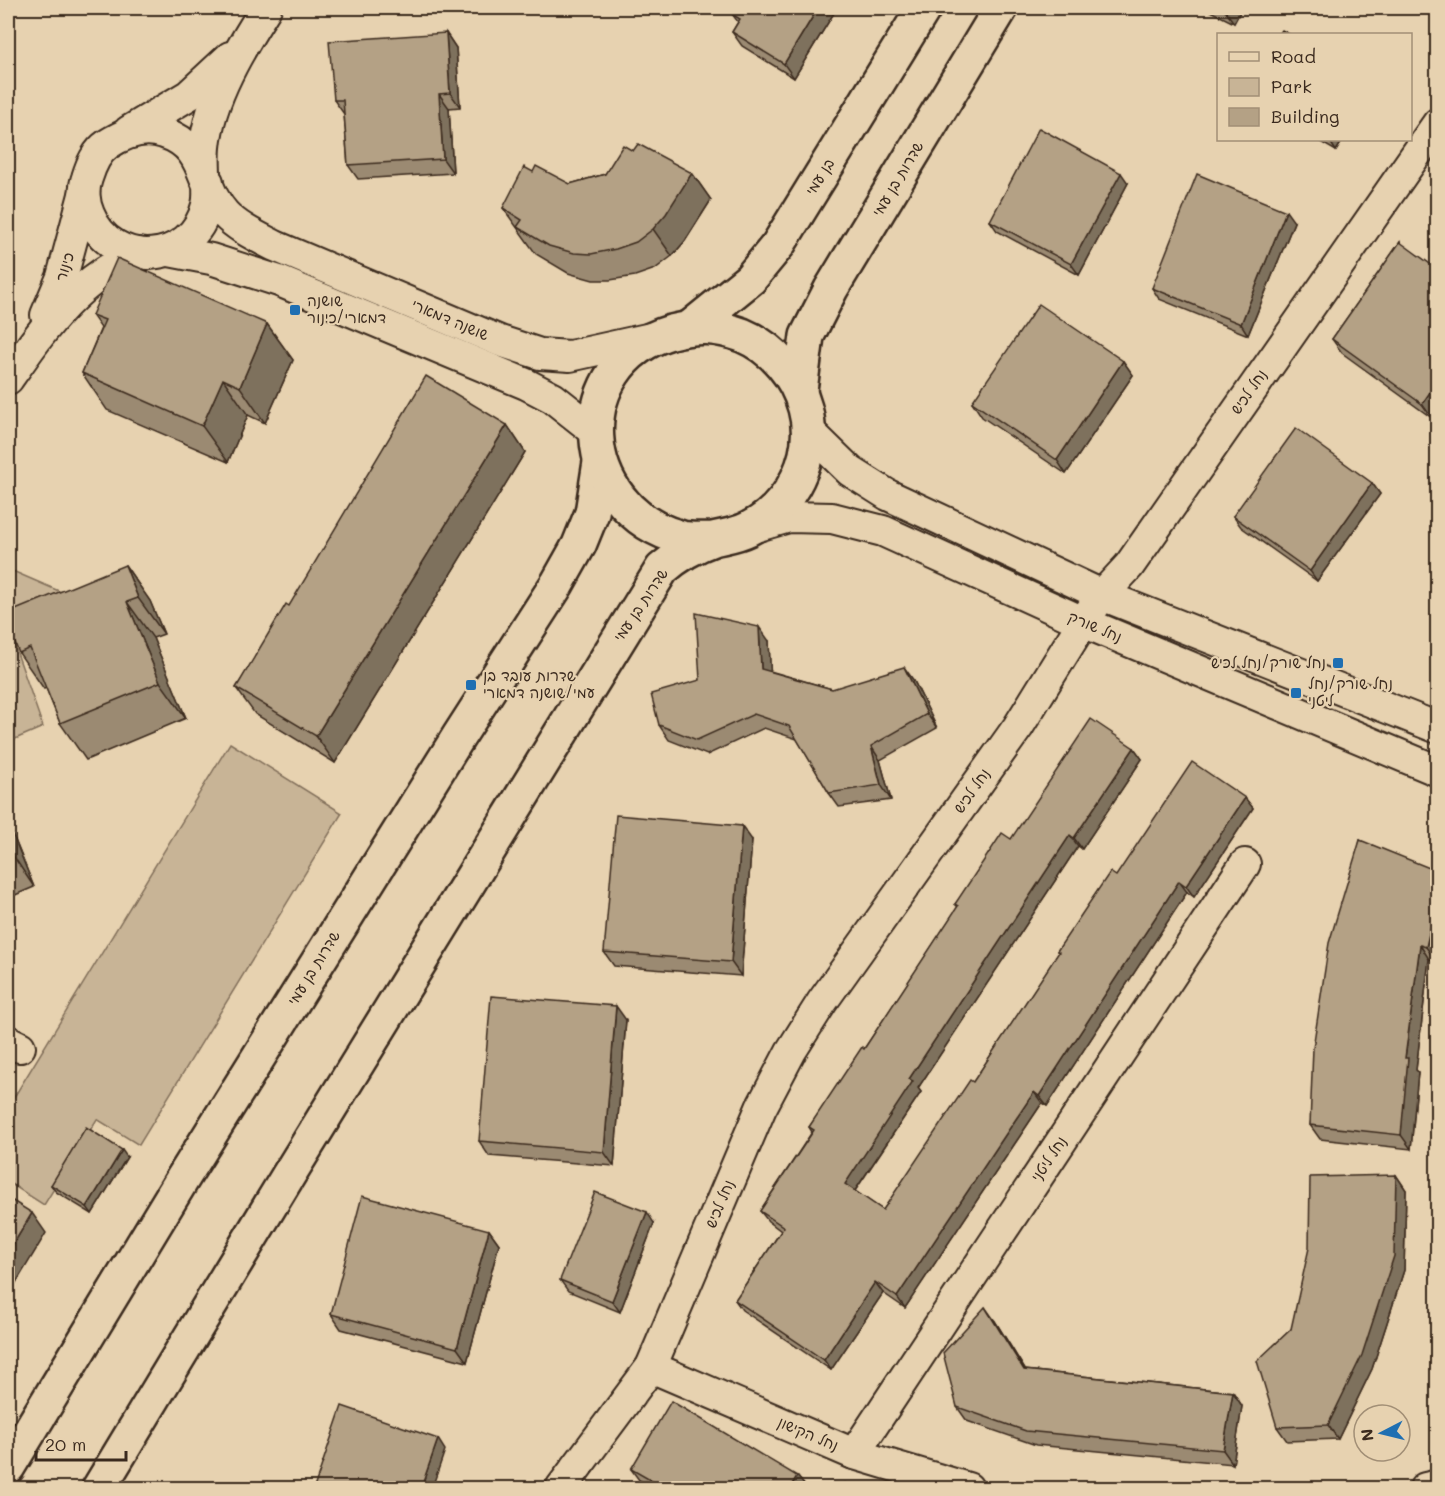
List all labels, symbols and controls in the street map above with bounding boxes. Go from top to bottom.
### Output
legend [1217,33,1412,141]
text: Road [1271,44,1316,68]
text: Park [1271,74,1312,98]
text: Building [1271,104,1339,128]
street label: שדרות בן עמי [867,137,927,220]
street label: בן עמי [800,154,838,199]
street label: כינור [50,250,78,284]
place label: שושנה דמארי/כינור [307,290,386,327]
street label: שושנה דמארי [409,294,492,344]
marker: שושנה דמארי/כינור [288,303,302,317]
street label: נחל לכיש [1226,365,1271,418]
street label: שדרות בן עמי [608,564,672,645]
street label: נחל שורק [1065,606,1125,646]
place label: נחל שורק/נחל לכיש [1211,652,1326,672]
marker: נחל שורק/נחל לכיש [1331,656,1345,670]
place label: שדרות עובד בן עמי/שושנה דמארי [483,665,595,702]
place label: נחל שורק/נחל ליטני [1308,673,1393,710]
marker: שדרות עובד בן עמי/שושנה דמארי [464,678,478,692]
marker: נחל שורק/נחל ליטני [1289,686,1303,700]
street label: נחל לכיש [949,764,994,817]
street label: שדרות בן עמי [282,926,344,1009]
street label: נחל ליטני [1026,1132,1071,1185]
street label: נחל לכיש [700,1176,738,1231]
north arrow [1352,1403,1412,1463]
street label: נחל הקישון [775,1411,842,1455]
scale bar [36,1424,126,1462]
text: N [1355,1428,1378,1442]
text: 20 m [45,1432,86,1456]

